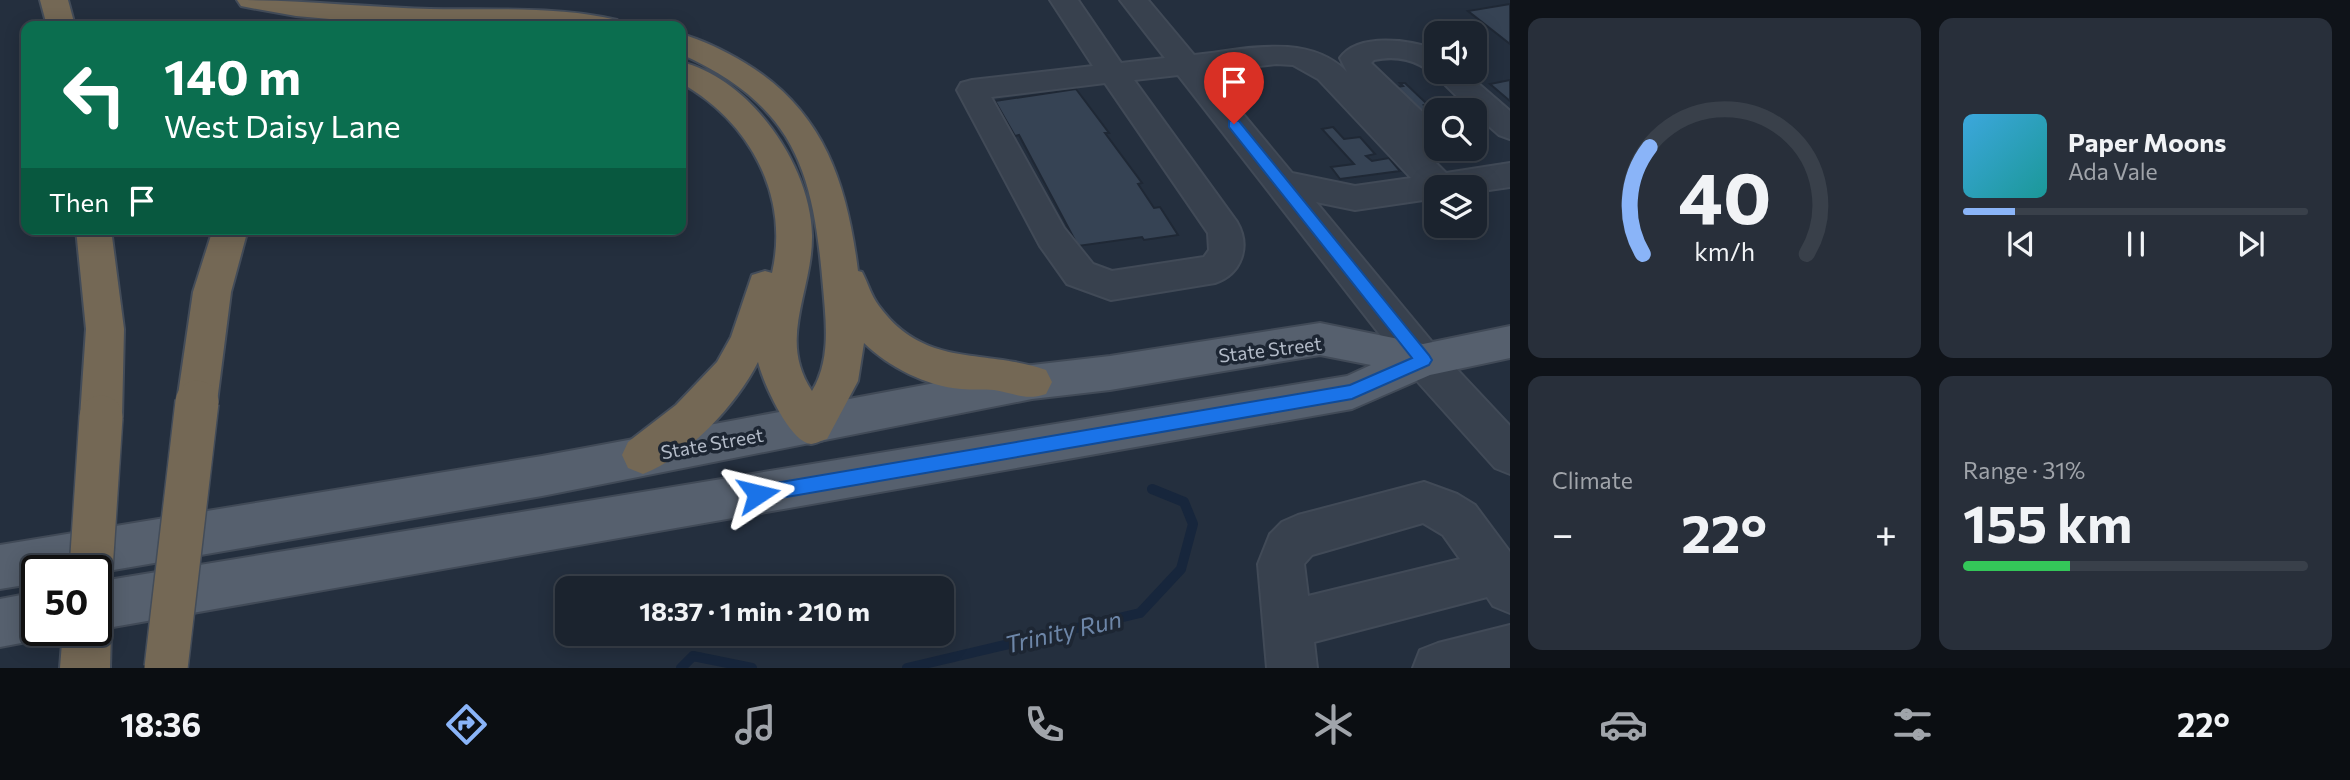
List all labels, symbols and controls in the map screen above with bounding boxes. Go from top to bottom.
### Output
map controls [1424,21,1487,238]
button: sound [1424,21,1487,84]
text: 140 m [164,45,301,105]
icon: left [49,49,140,140]
pin [1204,52,1264,124]
icon: arrive [1215,63,1253,101]
button: search [1424,98,1487,161]
text: West Daisy Lane [164,105,401,145]
text: Paper Moons [2068,126,2226,157]
text: 40 [1678,151,1771,240]
text: Ada Vale [2068,157,2158,185]
button: layers [1424,175,1487,238]
icon: arrive [123,182,161,220]
text: Then [49,186,109,217]
icon: previous [2002,225,2040,263]
icon: pause [2117,225,2155,263]
icon: next [2232,225,2270,263]
text: km/h [1694,236,1755,266]
street label: State Street [1217,331,1323,367]
street label: State Street [659,423,765,463]
text: Range · 31% [1963,456,2085,484]
position arrow [721,457,795,531]
text: Climate [1552,466,1633,494]
text: 155 km [1963,490,2132,554]
text: 22° [1681,500,1767,564]
text: − [1552,509,1574,556]
text: + [1875,509,1897,556]
speed limit sign: 50 [21,555,112,646]
text: 18:37 · 1 min · 210 m [639,595,870,626]
water label: Trinity Run [1002,603,1124,659]
icon: directions [442,700,491,749]
icon: music [731,700,780,749]
icon: phone [1020,700,1069,749]
icon: climate [1309,700,1358,749]
icon: car [1599,700,1648,749]
icon: filters [1888,700,1937,749]
text: 18:36 [120,704,201,744]
text: 22° [2177,704,2230,744]

